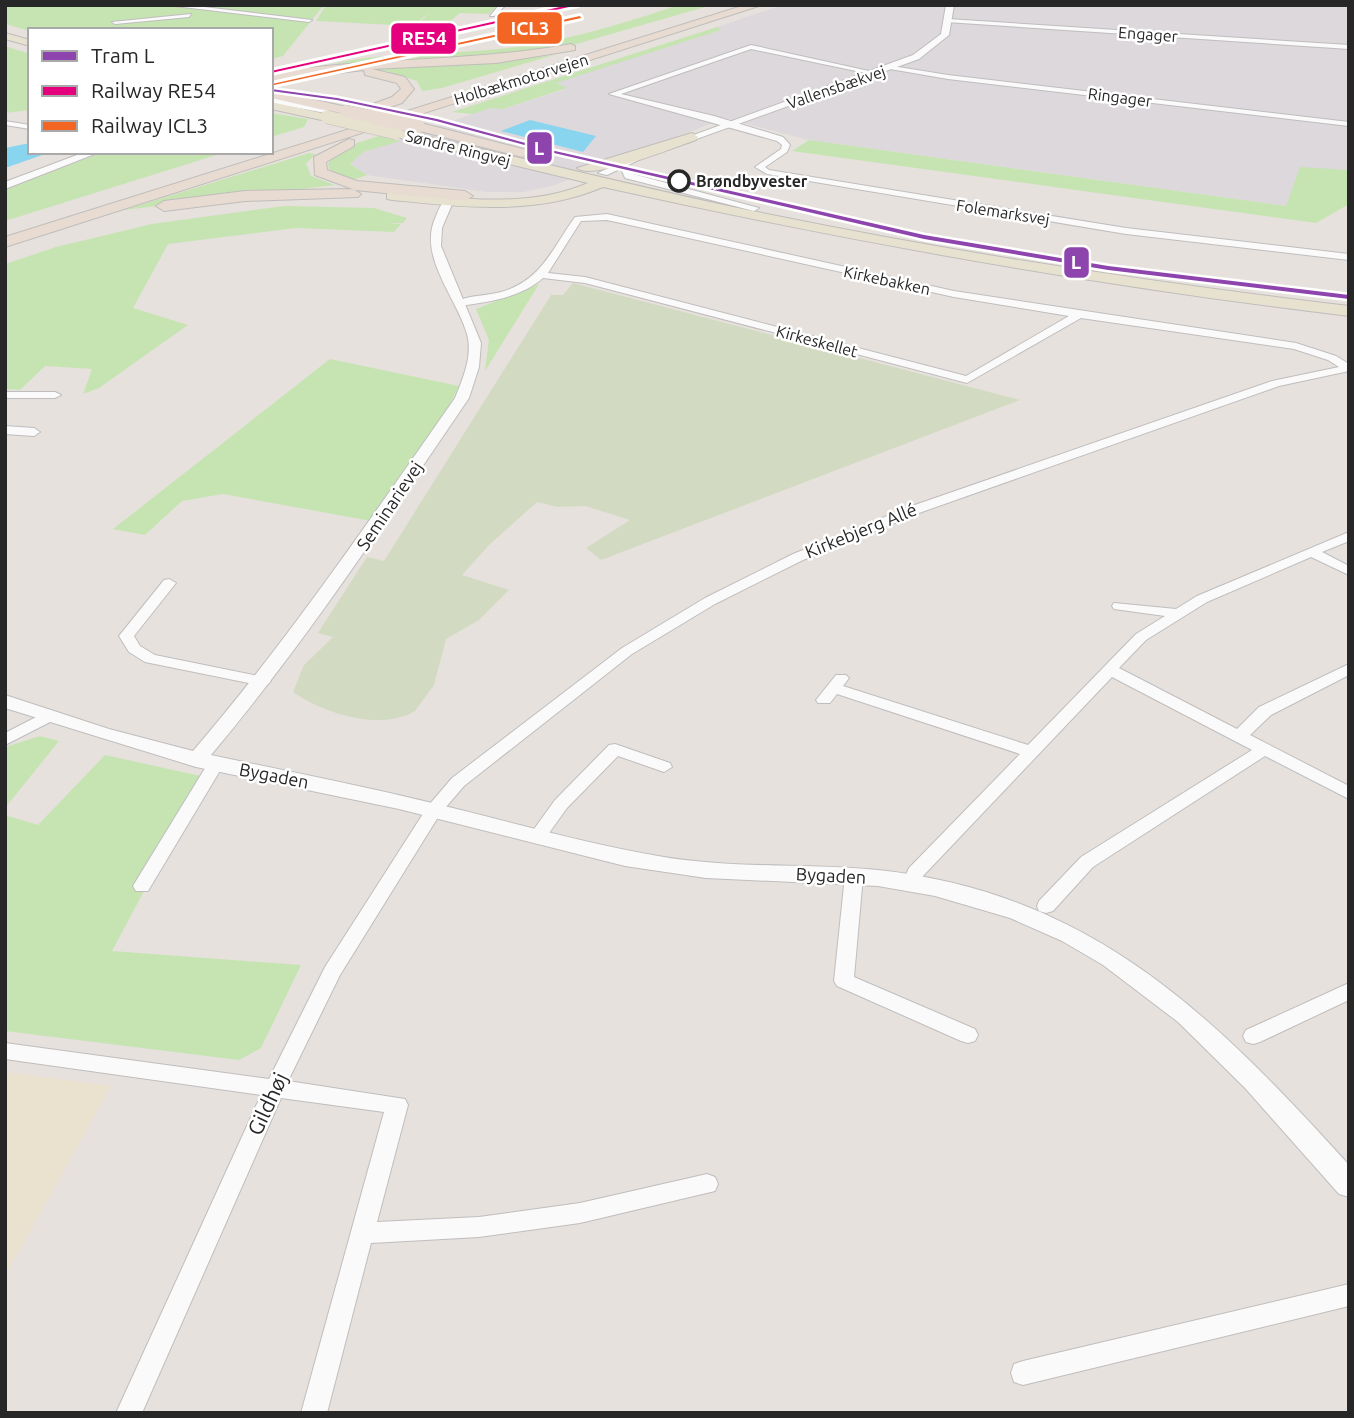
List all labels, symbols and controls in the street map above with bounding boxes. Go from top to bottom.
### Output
line badge: ICL3 [496,11,563,45]
text: ICL3 [510,17,550,39]
line badge: RE54 [390,22,457,55]
street label: Engager [1118,23,1178,45]
text: RE54 [401,27,447,49]
legend [28,28,273,154]
text: Tram L [91,43,155,67]
street label: Holbækmotorvejen [452,50,590,108]
street label: Vallensbækvej [784,62,888,112]
text: Railway RE54 [91,78,216,102]
street label: Ringager [1087,84,1153,110]
text: Railway ICL3 [91,113,208,137]
street label: Søndre Ringvej [404,126,512,170]
line badge: L [526,131,553,165]
text: L [534,137,545,159]
marker: Brøndbyvester [668,170,690,192]
place label: Brøndbyvester [696,172,808,190]
street label: Folemarksvej [955,196,1051,228]
line badge: L [1063,246,1090,279]
text: L [1071,251,1082,273]
street label: Kirkebakken [842,262,932,298]
street label: Kirkeskellet [774,321,860,361]
street label: Seminarievej [352,457,426,554]
street label: Kirkebjerg Allé [802,499,919,562]
street label: Bygaden [238,758,311,792]
street label: Bygaden [795,863,867,887]
street label: Gildhøj [242,1069,292,1139]

